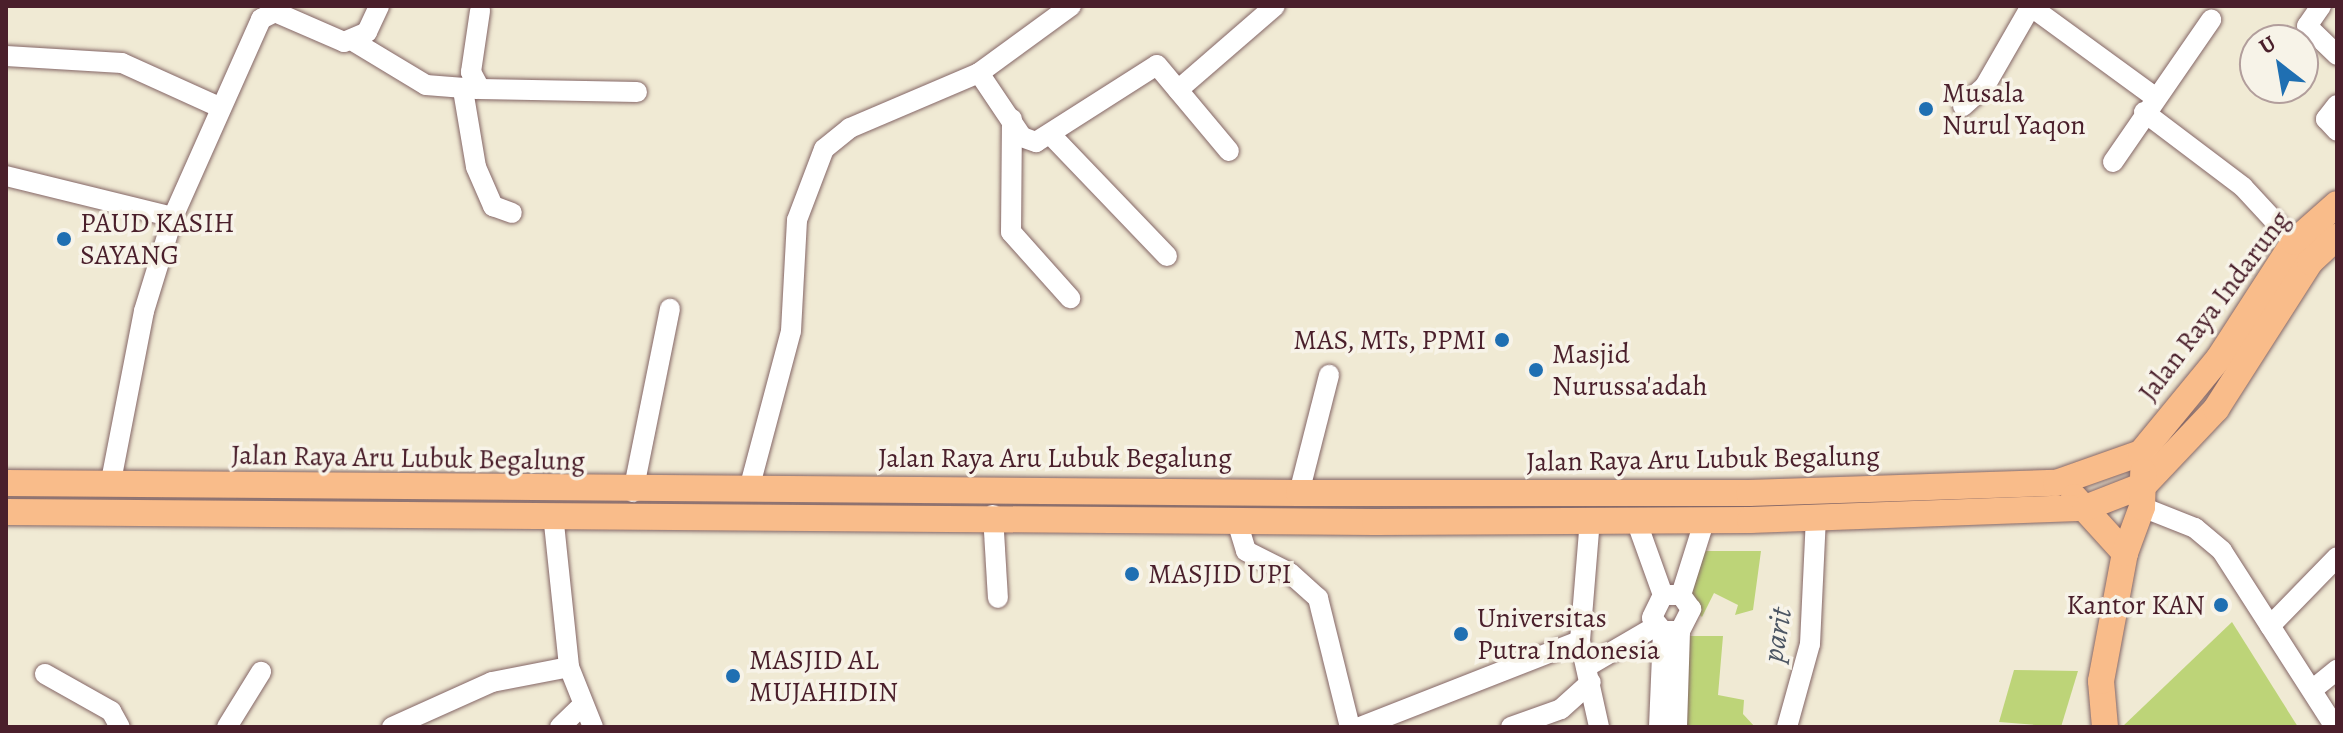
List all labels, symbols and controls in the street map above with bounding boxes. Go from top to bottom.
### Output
north arrow [2239,24,2319,104]
text: U [2254,29,2282,62]
place label: Musala Nurul Yaqon [1942,76,2086,142]
marker: Musala Nurul Yaqon [1917,100,1935,118]
street label: Jalan Raya Indarung [2131,204,2297,408]
place label: PAUD KASIH SAYANG [80,206,235,272]
marker: PAUD KASIH SAYANG [55,230,73,248]
place label: MAS, MTs, PPMI [1292,323,1486,357]
marker: MAS, MTs, PPMI [1493,331,1511,349]
place label: Masjid Nurussa'adah [1552,337,1707,403]
marker: Masjid Nurussa'adah [1527,361,1545,379]
street label: Jalan Raya Aru Lubuk Begalung [231,438,585,478]
street label: Jalan Raya Aru Lubuk Begalung [1526,439,1880,479]
street label: Jalan Raya Aru Lubuk Begalung [878,441,1232,475]
place label: MASJID UPI [1148,557,1292,591]
marker: MASJID UPI [1123,565,1141,583]
place label: Kantor KAN [2066,588,2205,622]
marker: Kantor KAN [2212,596,2230,614]
place label: Universitas Putra Indonesia [1477,601,1660,667]
water label: parit [1755,605,1799,665]
marker: Universitas Putra Indonesia [1452,625,1470,643]
place label: MASJID AL MUJAHIDIN [749,643,898,709]
marker: MASJID AL MUJAHIDIN [724,667,742,685]

